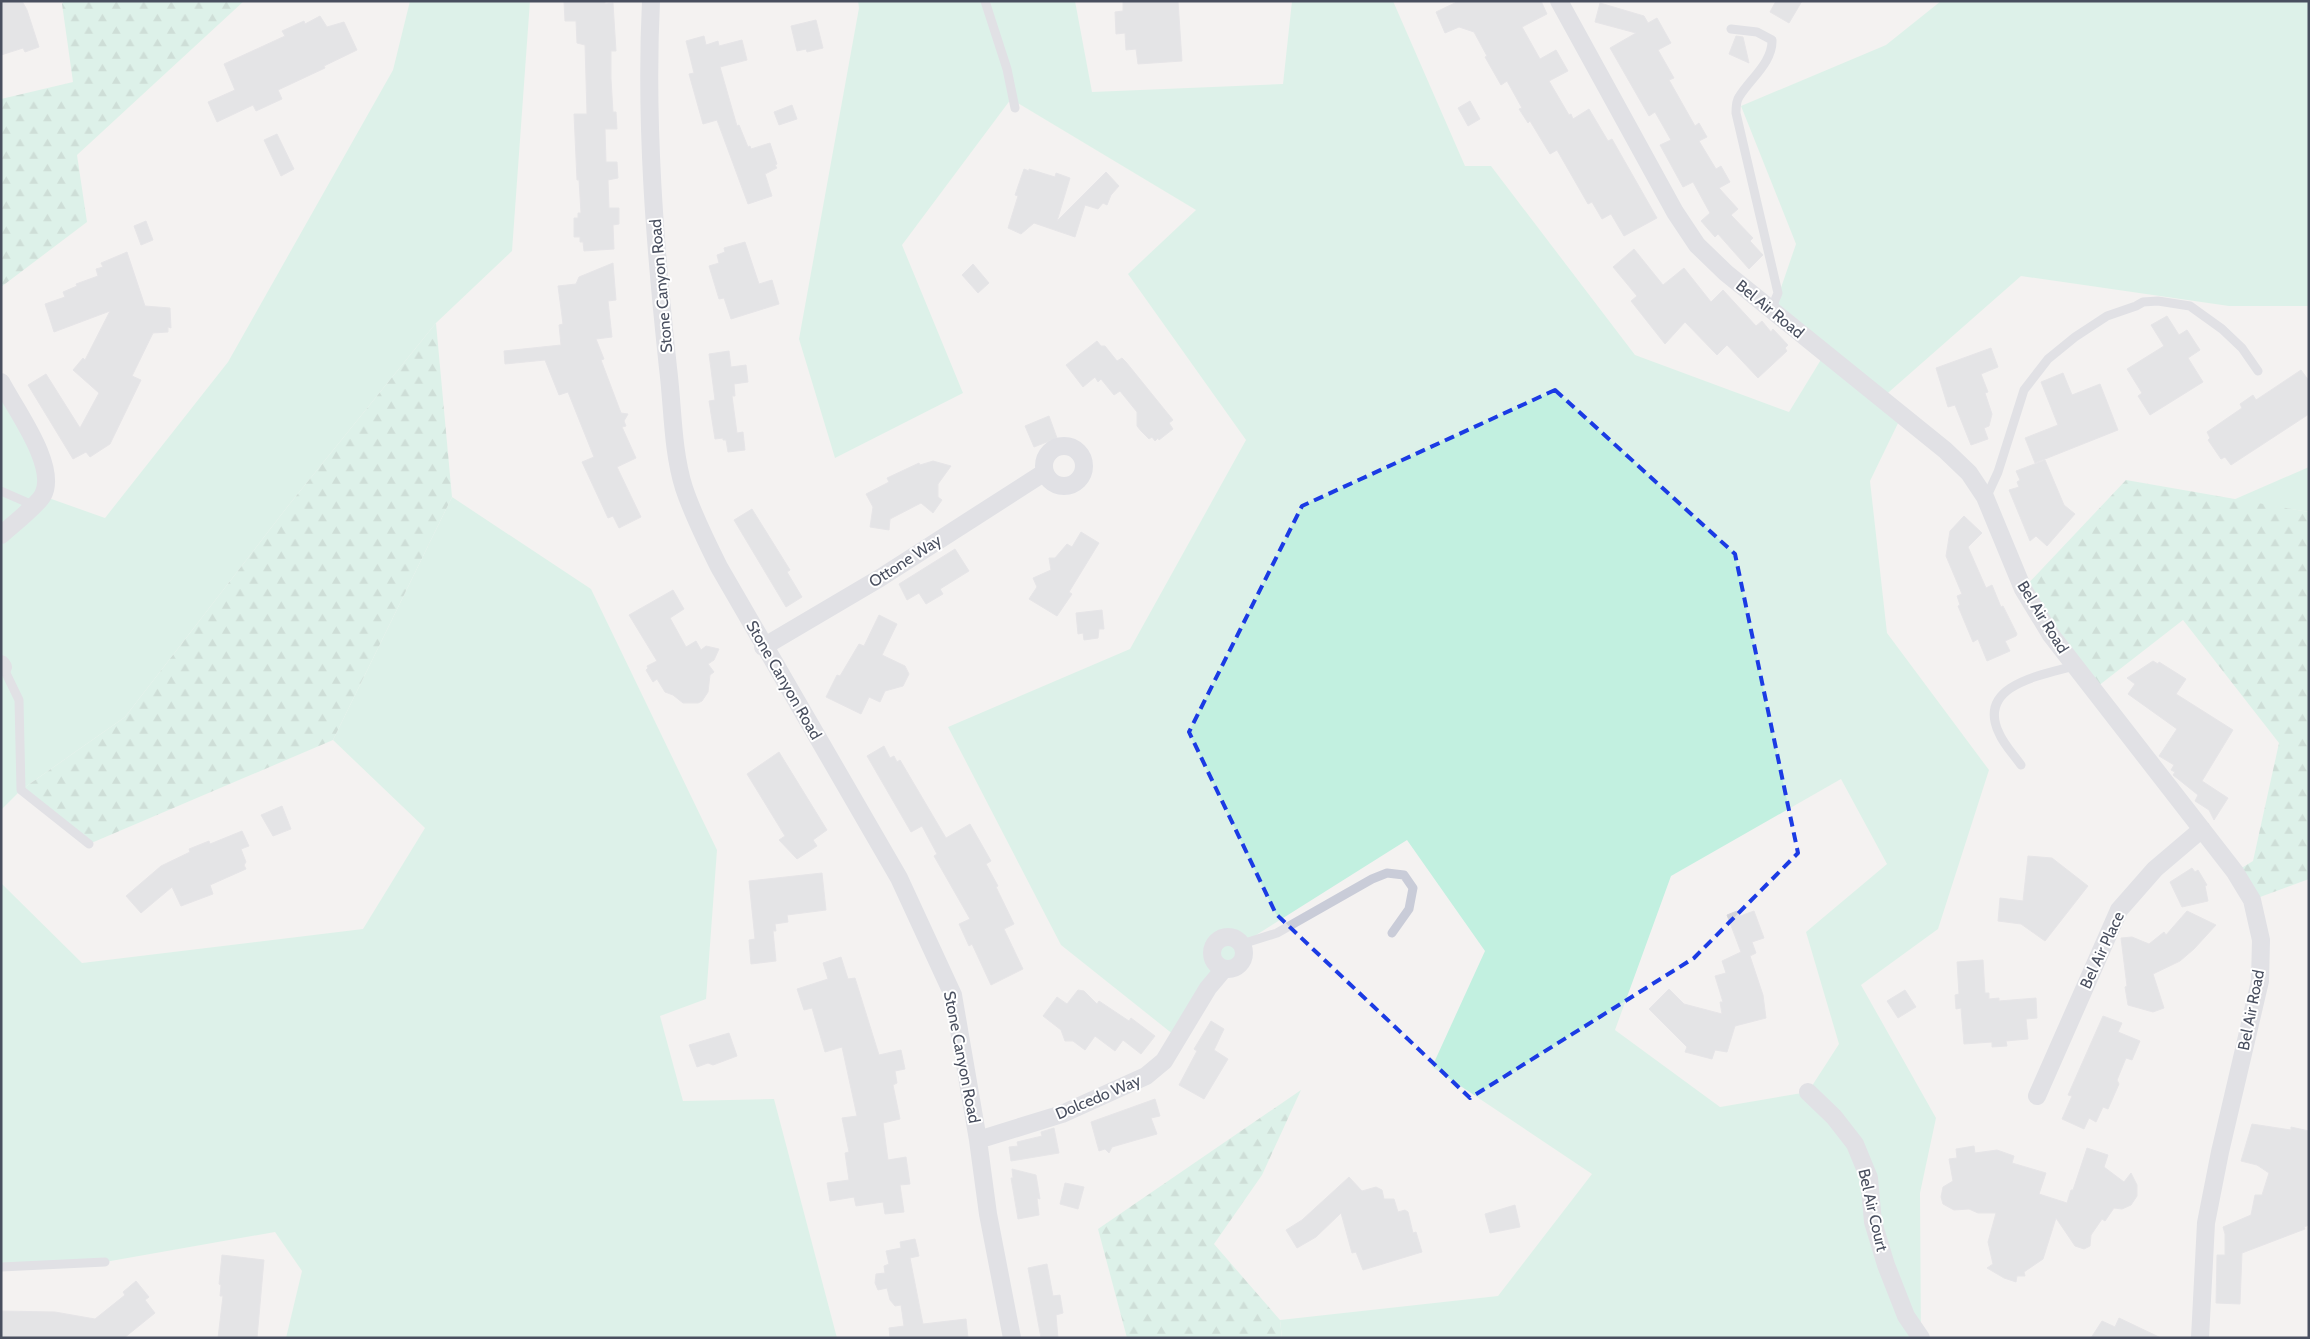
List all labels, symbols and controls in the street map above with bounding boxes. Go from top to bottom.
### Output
street label: Stone Canyon Road [646,218,676,354]
street label: Bel Air Road [1732,276,1808,342]
street label: Ottone Way [865,531,945,591]
street label: Bel Air Road [2013,577,2073,657]
street label: Stone Canyon Road [742,617,826,743]
street label: Bel Air Place [2076,908,2128,992]
street label: Bel Air Road [2234,968,2268,1052]
street label: Stone Canyon Road [940,989,984,1125]
street label: Dolcedo Way [1053,1071,1143,1123]
street label: Bel Air Court [1854,1167,1892,1254]

